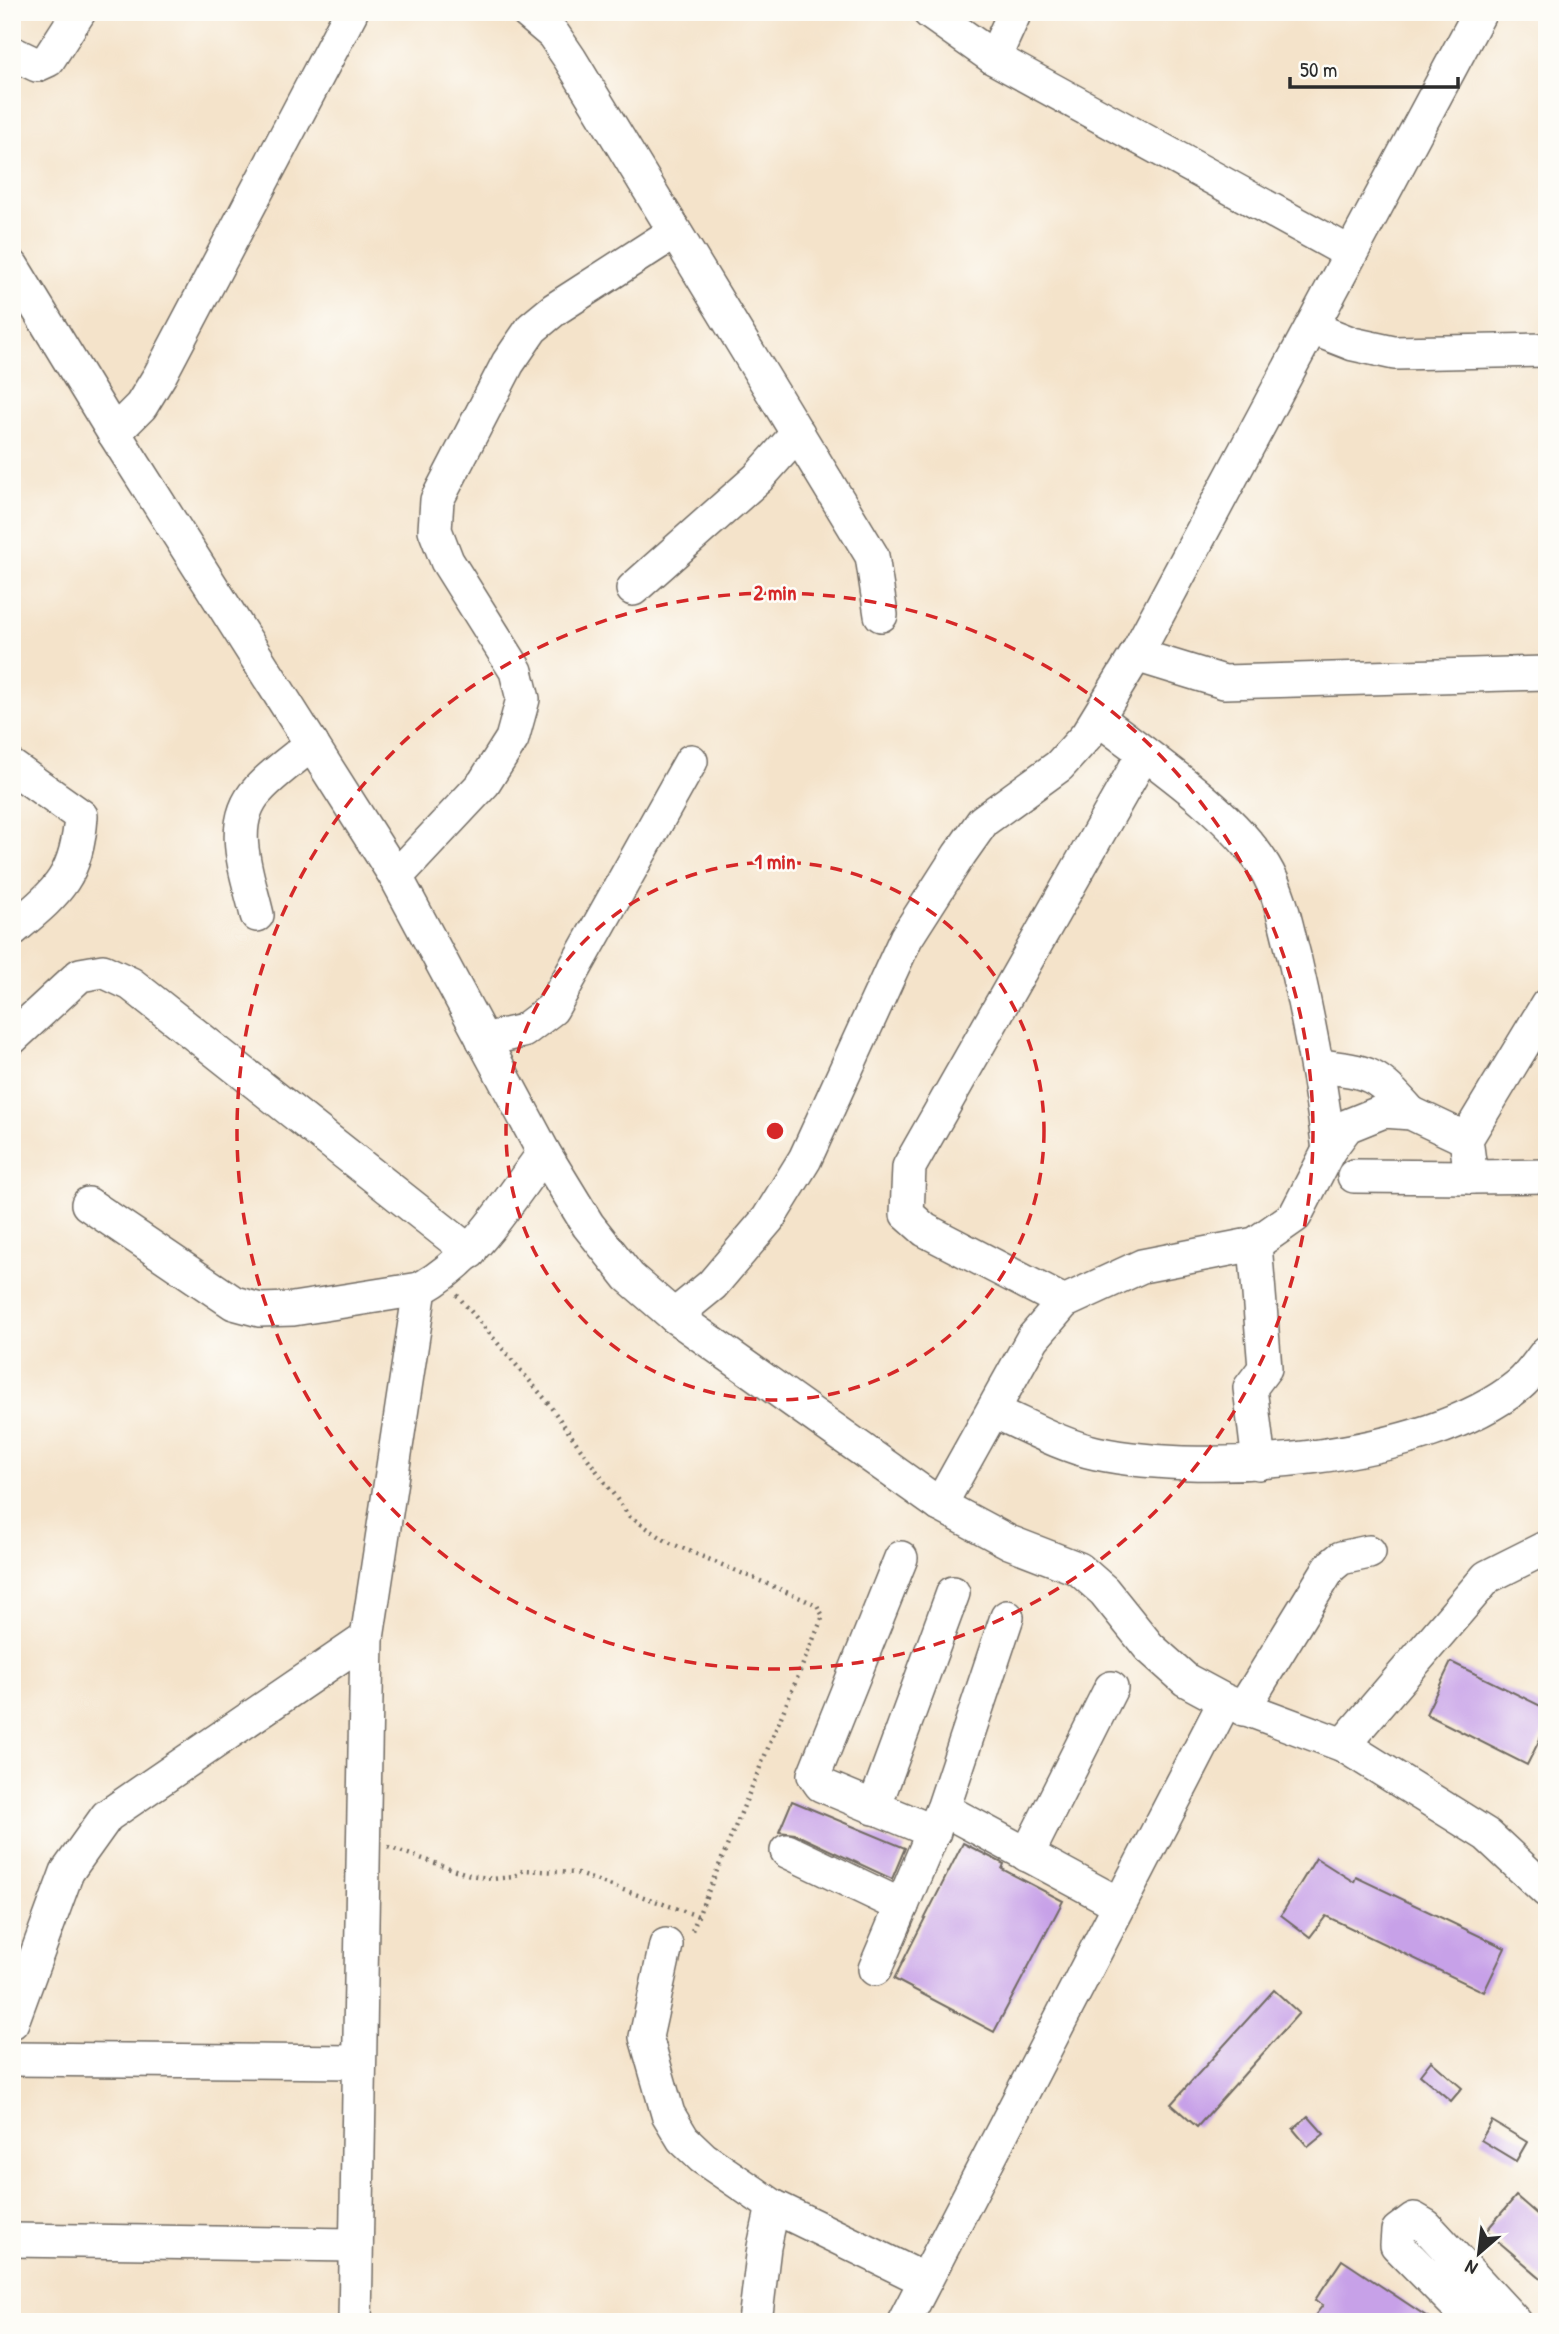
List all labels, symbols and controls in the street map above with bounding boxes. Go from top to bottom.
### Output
scale bar [1290,46,1458,90]
text: 50 m [1300,55,1337,84]
text: 2 min [753,578,797,607]
text: 1 min [755,847,795,876]
centre of rings [763,1119,787,1143]
north arrow [1444,2218,1514,2288]
text: N [1460,2254,1482,2282]

